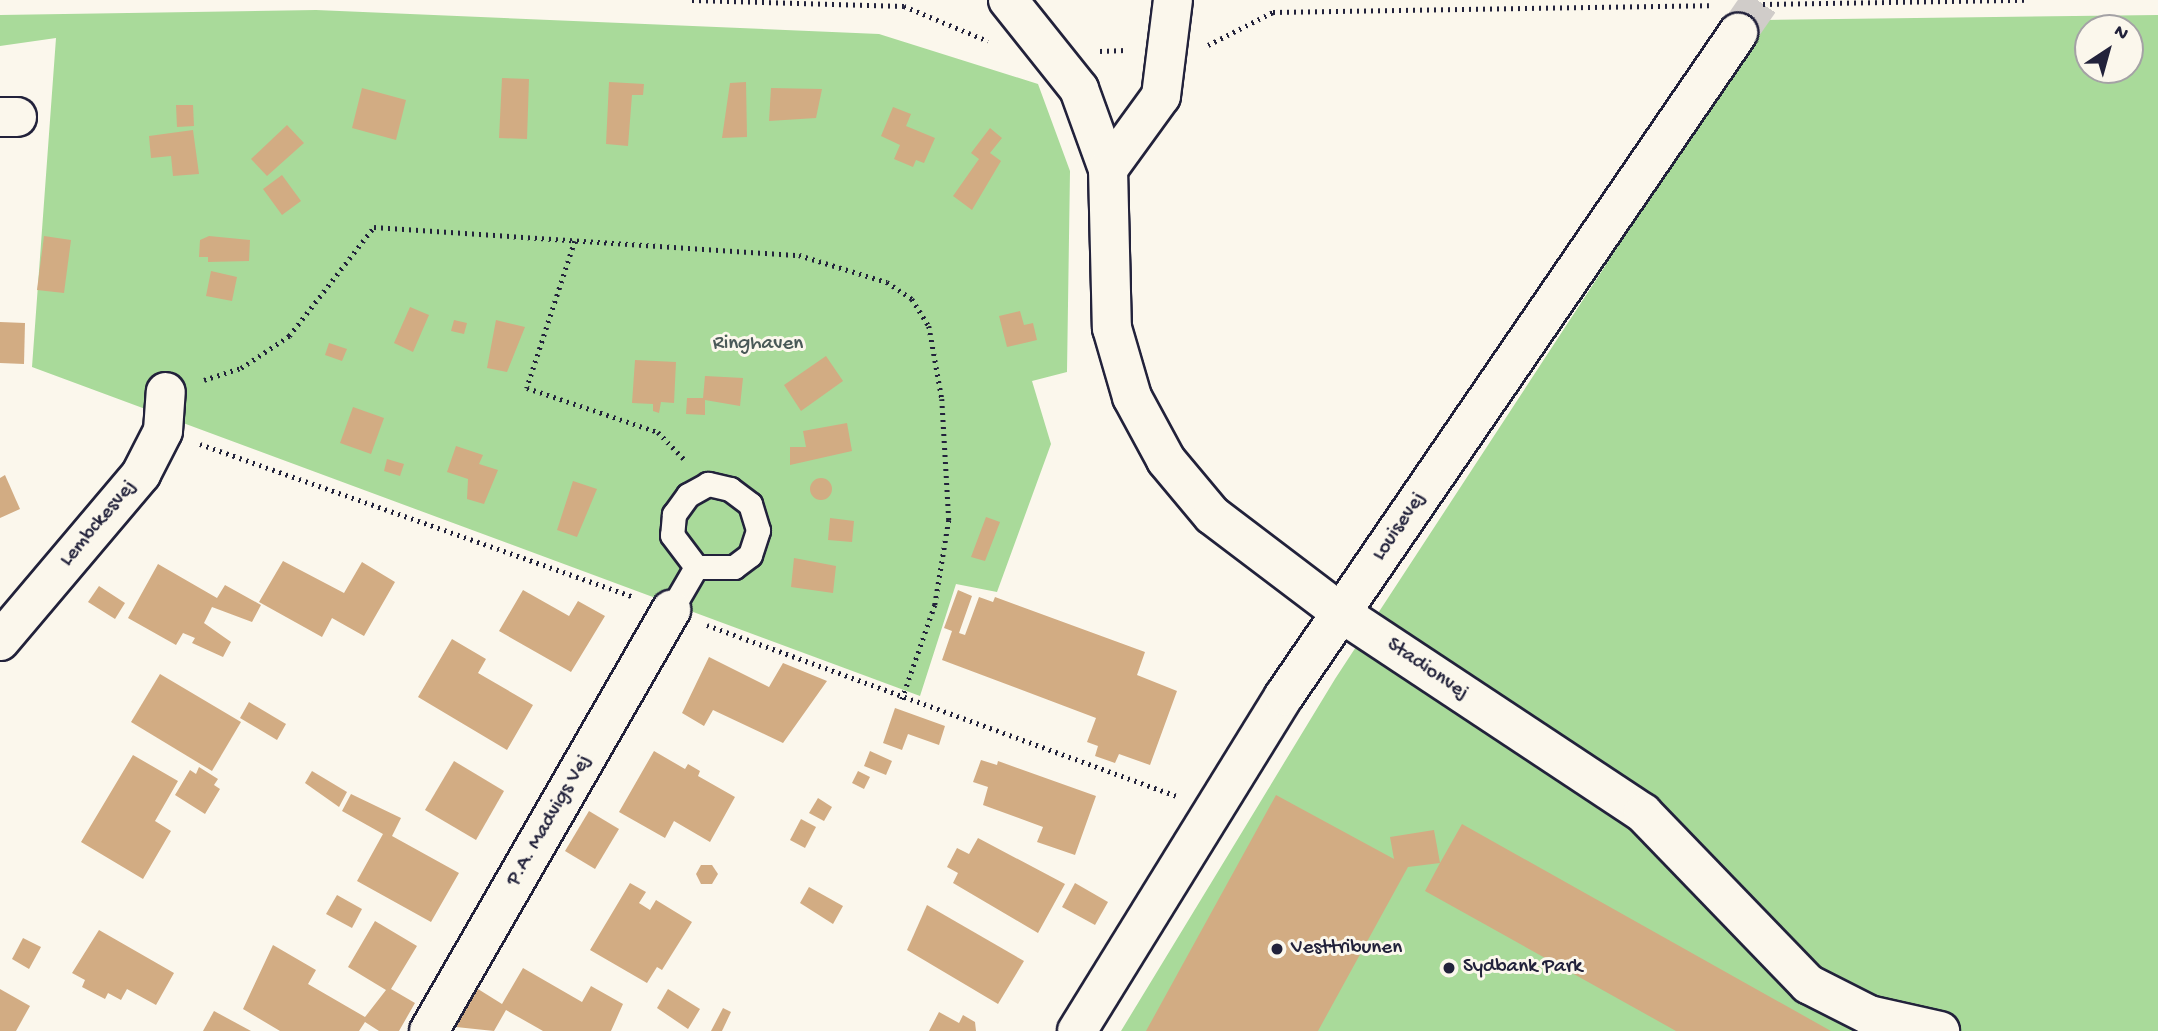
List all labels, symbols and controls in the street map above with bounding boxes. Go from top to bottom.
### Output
north arrow [2074,14,2144,84]
text: N [2109,20,2132,46]
park label: Ringhaven [713,332,803,358]
street label: Lembckesvej [55,475,143,573]
street label: Louisevej [1368,488,1432,566]
street label: Stadionvej [1381,633,1473,707]
street label: P.A. Madvigs Vej [502,751,598,891]
place label: Vesttribunen [1291,936,1402,962]
marker: Vesttribunen [1269,941,1285,957]
place label: Sydbank Park [1463,955,1582,981]
marker: Sydbank Park [1441,960,1457,976]

